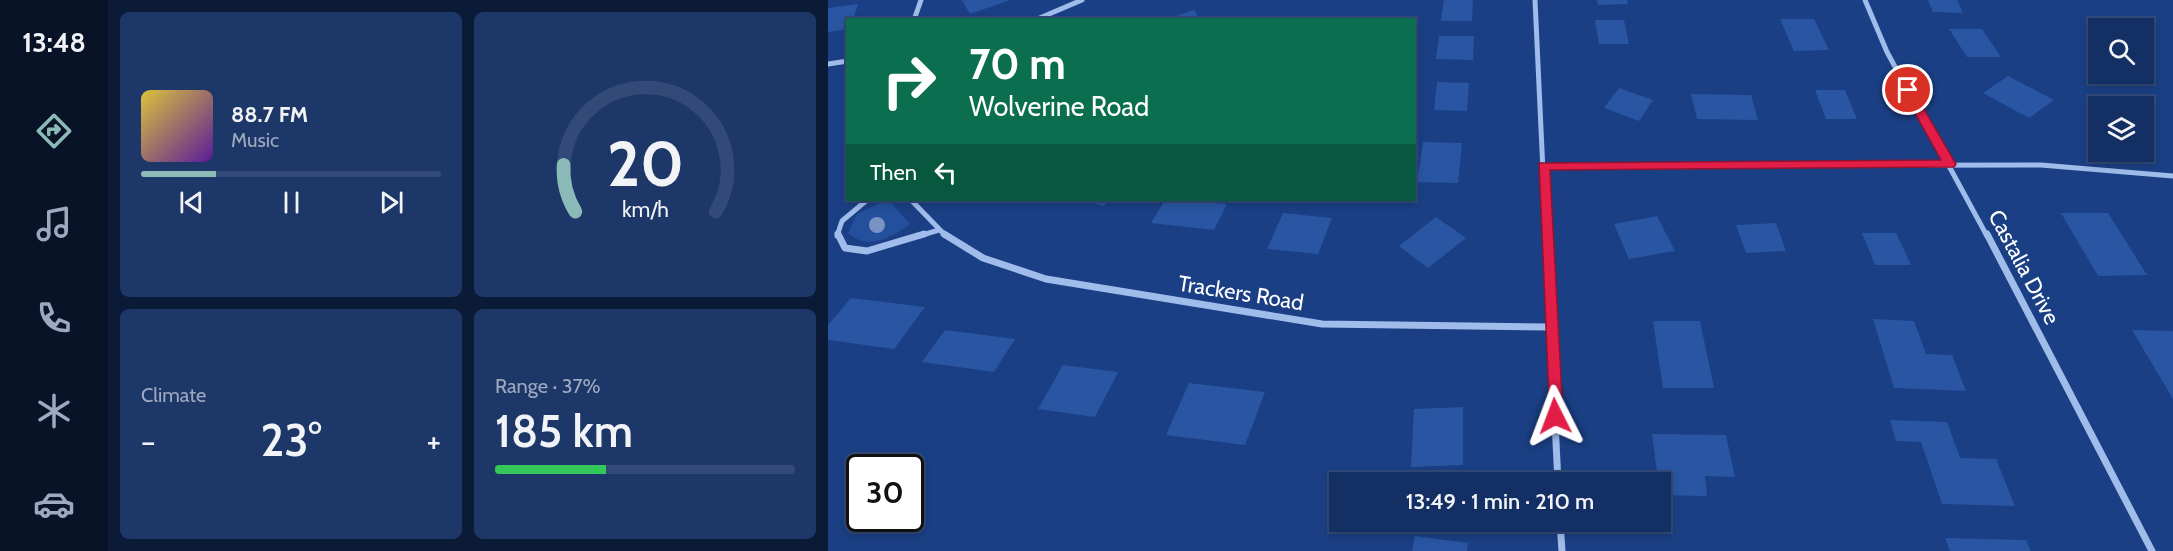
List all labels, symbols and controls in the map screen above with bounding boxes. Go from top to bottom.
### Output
map controls [2088,18,2154,162]
button: search [2088,18,2154,84]
text: 13:48 [22,26,86,59]
text: 70 m [969,38,1066,90]
icon: right [870,42,948,120]
pin [1882,64,1933,115]
icon: arrive [1891,73,1924,106]
text: Wolverine Road [969,90,1149,123]
button: layers [2088,96,2154,162]
text: 88.7 FM [231,101,308,128]
icon: directions [33,110,75,152]
text: 20 [606,126,684,202]
text: Music [231,128,279,152]
icon: left [929,156,962,189]
text: Then [870,159,917,186]
icon: previous [175,186,208,219]
icon: pause [275,186,308,219]
icon: next [375,186,408,219]
text: km/h [622,196,668,222]
icon: music [33,203,75,245]
street label: Castalia Drive [1983,205,2065,329]
street label: Trackers Road [1176,270,1306,316]
icon: phone [33,297,75,339]
text: Range · 37% [495,374,601,398]
text: Climate [141,383,206,407]
position arrow [1523,384,1587,448]
icon: climate [33,390,75,432]
text: 185 km [495,404,633,458]
text: 23° [260,413,322,467]
text: − [141,421,156,461]
text: + [426,421,441,461]
speed limit sign: 30 [846,454,924,532]
icon: car [33,483,75,525]
text: 13:49 · 1 min · 210 m [1406,488,1594,515]

